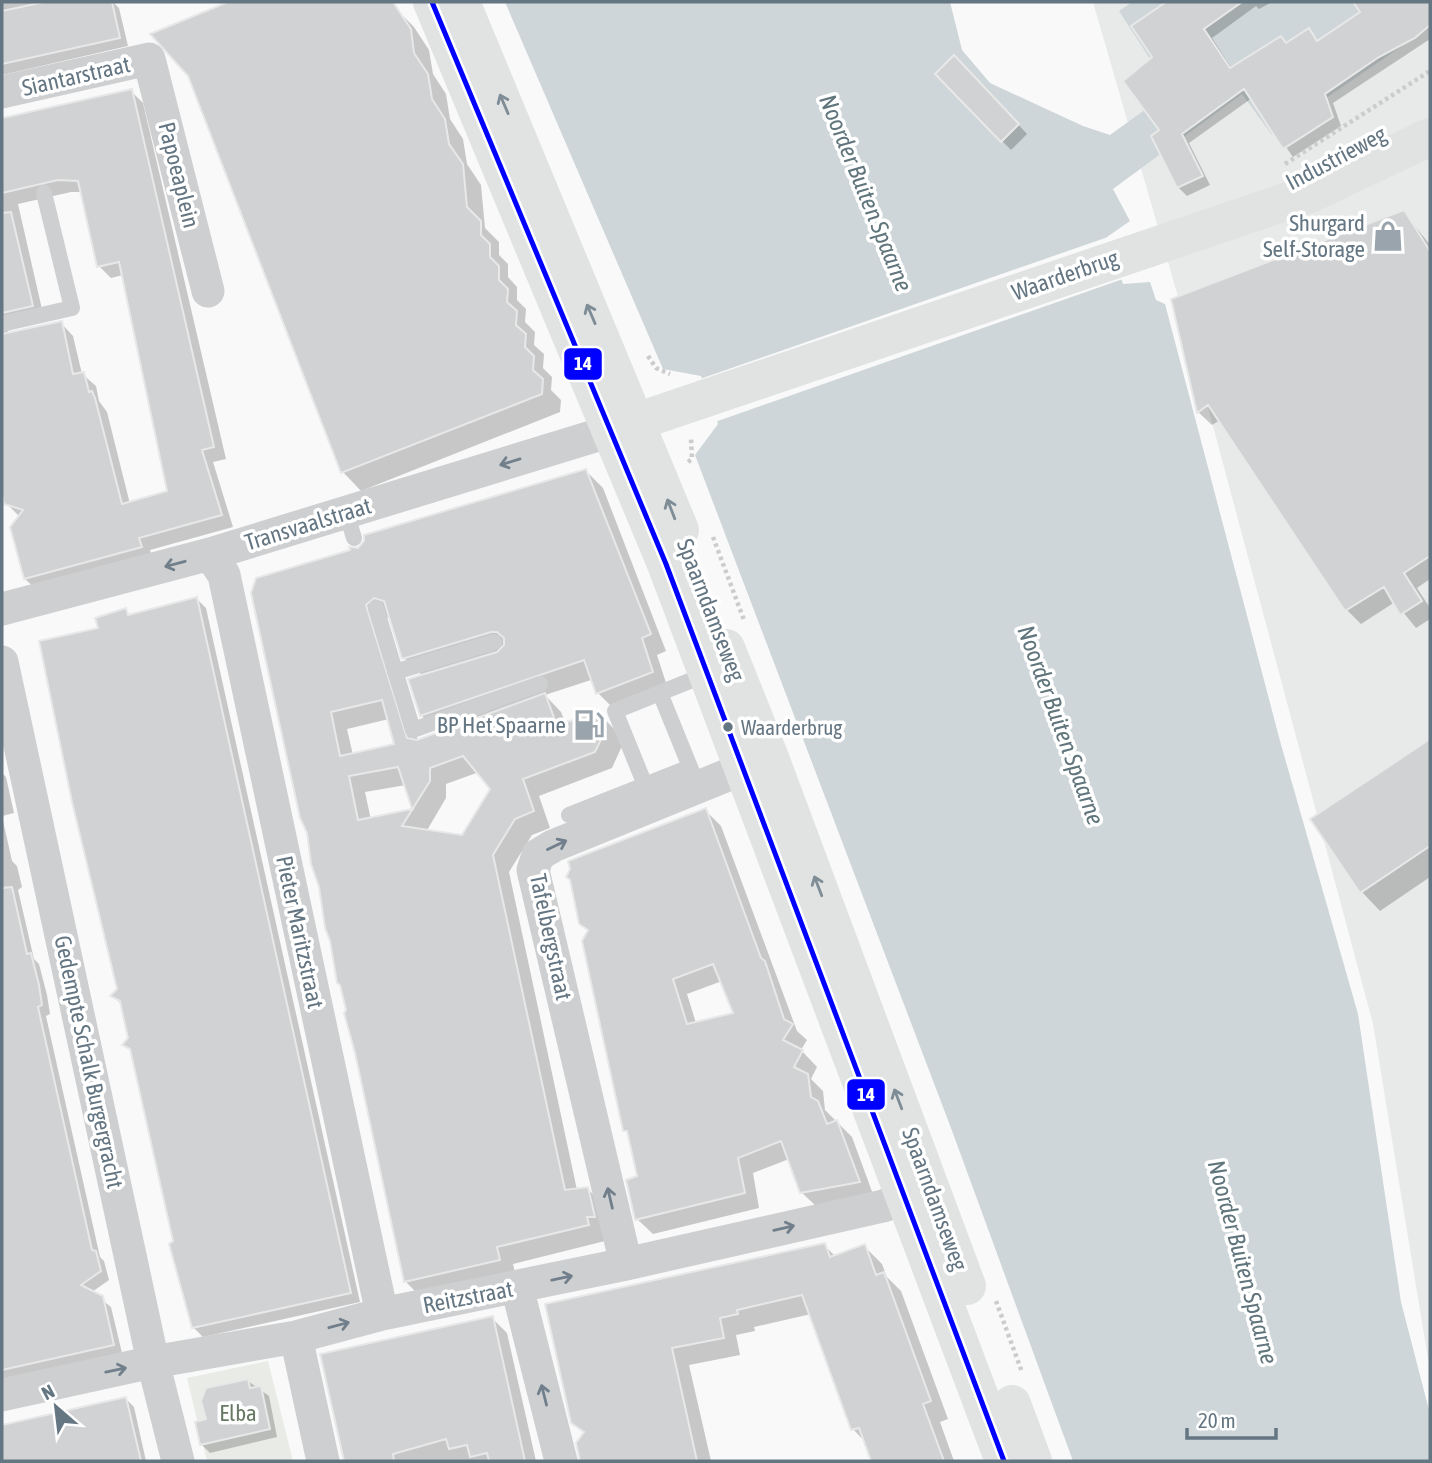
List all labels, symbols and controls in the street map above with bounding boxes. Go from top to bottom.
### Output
street label: Siantarstraat [19,51,133,101]
water label: Noorder Buiten Spaarne [814,91,918,296]
one-way arrow [497,93,510,115]
street label: Papoeaplein [153,119,205,231]
street label: Industrieweg [1281,121,1391,195]
place label: Shurgard Self-Storage [1263,210,1365,262]
shop icon: Shurgard Self-Storage [1371,219,1405,253]
street label: Waarderbrug [1008,245,1122,305]
one-way arrow [584,304,597,325]
line badge: 14 [563,347,603,381]
text: 14 [574,352,592,374]
one-way arrow [499,457,521,470]
street label: Transvaalstraat [242,492,374,556]
one-way arrow [664,498,677,520]
street label: Spaarndamseweg [672,535,750,685]
one-way arrow [164,558,186,571]
water label: Noorder Buiten Spaarne [1012,622,1110,828]
fuel station icon: BP Het Spaarne [572,708,606,742]
place label: BP Het Spaarne [437,712,566,738]
place label: Waarderbrug [741,715,842,739]
marker: Waarderbrug [721,720,735,734]
one-way arrow [546,838,567,851]
street label: Pieter Maritzstraat [271,853,329,1011]
street label: Tafelbergstraat [525,871,577,1003]
one-way arrow [811,875,823,897]
street label: Gedempte Schalk Burgergracht [49,933,129,1191]
line badge: 14 [846,1078,886,1111]
text: 14 [857,1083,875,1105]
one-way arrow [891,1088,903,1110]
street label: Spaarndamseweg [897,1124,973,1274]
water label: Noorder Buiten Spaarne [1203,1157,1283,1367]
one-way arrow [603,1187,617,1210]
one-way arrow [772,1221,795,1235]
one-way arrow [550,1270,573,1284]
street label: Reitzstraat [421,1276,515,1318]
one-way arrow [327,1318,350,1331]
one-way arrow [104,1363,127,1377]
north arrow [21,1372,91,1442]
text: N [38,1380,58,1404]
one-way arrow [537,1384,550,1407]
scale bar [1187,1396,1276,1440]
park label: Elba [219,1400,257,1426]
text: 20 m [1198,1408,1236,1432]

